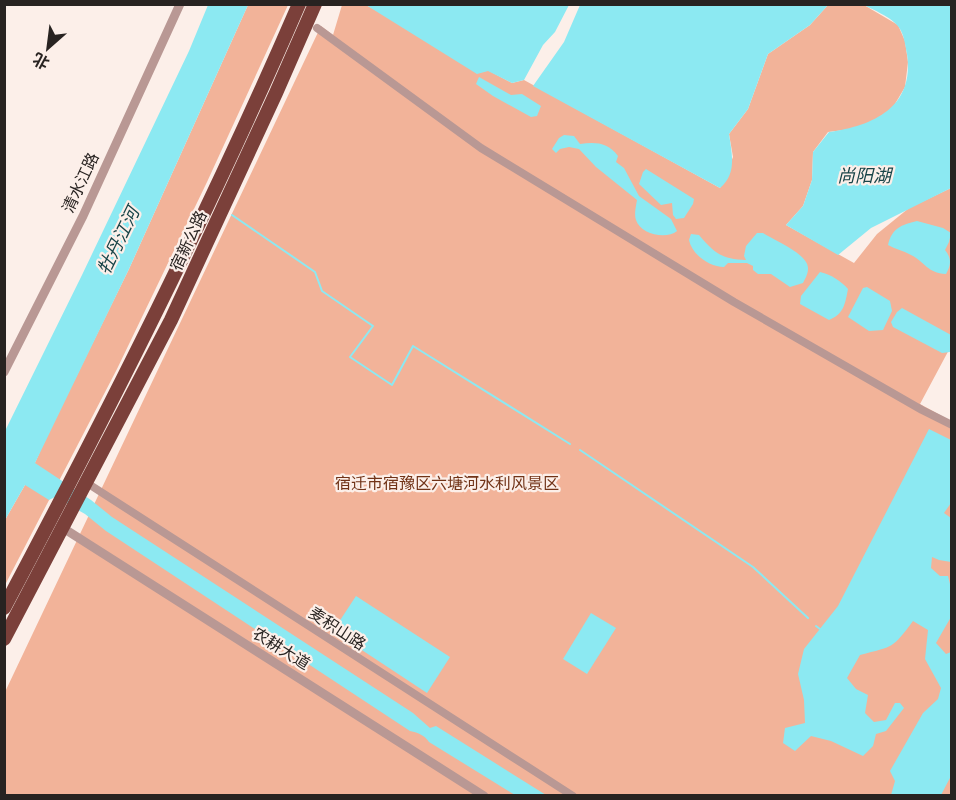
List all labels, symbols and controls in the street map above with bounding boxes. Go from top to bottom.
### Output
north arrow [18,18,78,78]
text: 北 [29,47,54,74]
street label: 清水江路 [58,149,104,217]
water label: 尚阳湖 [837,164,894,189]
water label: 牡丹江河 [92,200,147,279]
street label: 宿新公路 [166,207,212,275]
park label: 宿迁市宿豫区六塘河水利风景区 [335,473,559,495]
street label: 麦积山路 [304,602,370,656]
street label: 农耕大道 [248,623,314,675]

